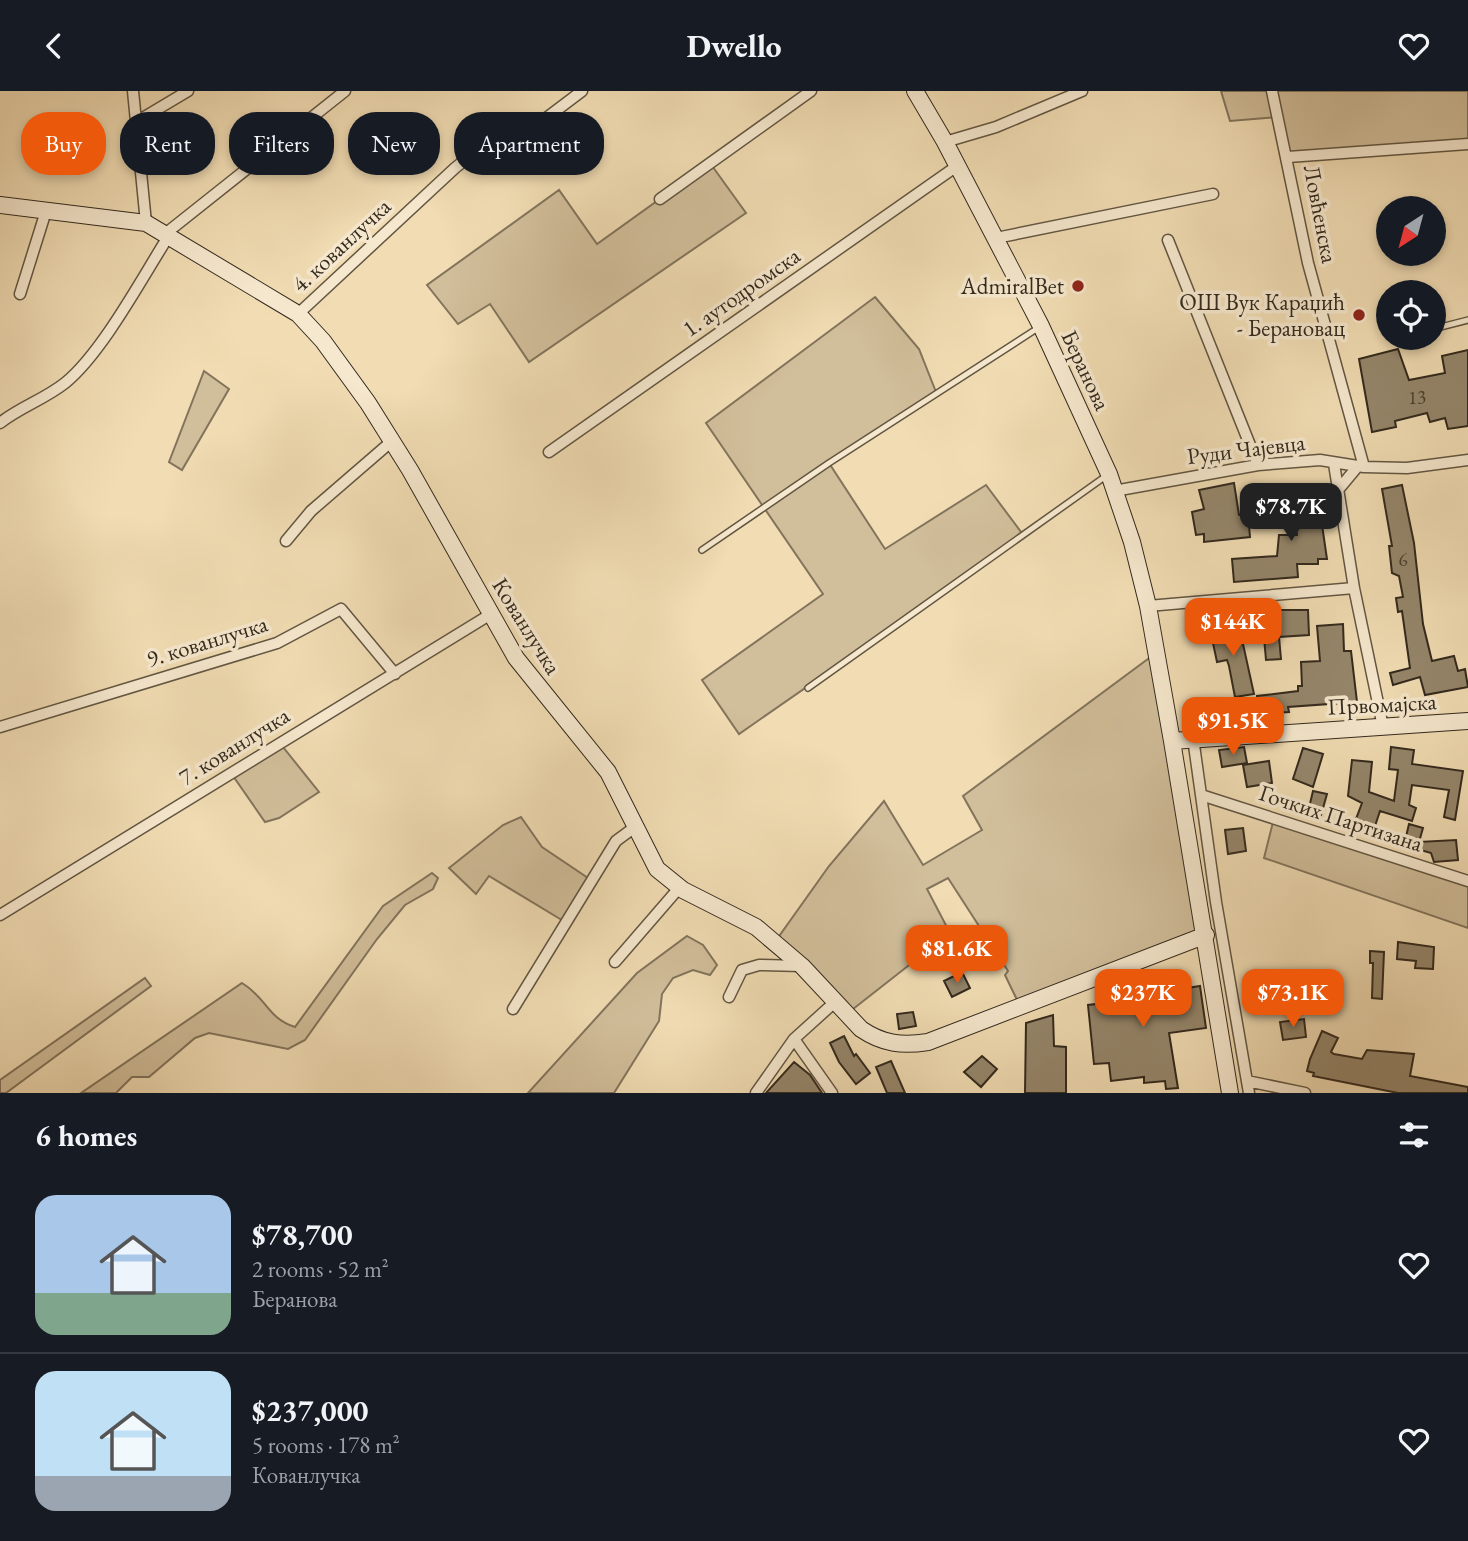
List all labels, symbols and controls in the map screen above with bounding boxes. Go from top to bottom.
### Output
text: Dwello [686,25,782,67]
icon: back [35,27,73,65]
icon: heart [1395,27,1433,65]
chip: Buy [21,112,106,175]
chip: Rent [120,112,215,175]
chip: Filters [229,112,334,175]
chip: New [348,112,440,175]
chip: Apartment [454,112,604,175]
street label: Ловћенска [1297,162,1345,266]
street label: 4. кованлучка [285,191,398,299]
north arrow [1376,196,1446,266]
map controls [1376,196,1446,350]
street label: 1. аутодромска [676,240,806,344]
place label: AdmiralBet [960,271,1065,301]
marker: AdmiralBet [1070,278,1086,294]
button: locate [1376,280,1446,350]
place label: ОШ Вук Караџић - Берановац [1179,287,1345,343]
marker: ОШ Вук Караџић - Берановац [1351,307,1367,323]
street label: Беранова [1054,325,1118,416]
house number: 13 [1408,385,1426,410]
street label: Руди Чајевца [1185,427,1308,471]
pin: $78.7K [1234,483,1348,543]
text: $78.7K [1256,491,1326,521]
house number: 6 [1398,547,1408,572]
street label: Кованлучка [486,572,569,681]
pin: $144K [1184,599,1282,658]
text: $144K [1201,606,1265,636]
street label: 9. кованлучка [143,608,272,674]
street label: Првомајска [1327,686,1438,722]
pin: $91.5K [1176,697,1290,757]
street label: 7. кованлучка [173,700,296,792]
text: $91.5K [1198,705,1268,735]
street label: Гочких Партизана [1256,777,1427,859]
pin: $81.6K [900,925,1014,985]
text: $81.6K [922,933,992,963]
pin: $237K [1094,969,1192,1029]
pin: $73.1K [1236,969,1350,1029]
text: $237K [1111,977,1175,1007]
text: $73.1K [1258,977,1328,1007]
text: 6 homes [35,1116,137,1155]
icon: filters [1395,1116,1433,1154]
text: $78,700 [252,1215,353,1254]
icon: home [91,1223,175,1307]
icon: heart [1395,1246,1433,1284]
text: 2 rooms · 52 m² [252,1254,389,1284]
text: Беранова [252,1284,337,1314]
text: $237,000 [252,1391,368,1430]
icon: home [91,1399,175,1483]
icon: heart [1395,1422,1433,1460]
text: 5 rooms · 178 m² [252,1430,400,1460]
text: Кованлучка [252,1460,360,1490]

